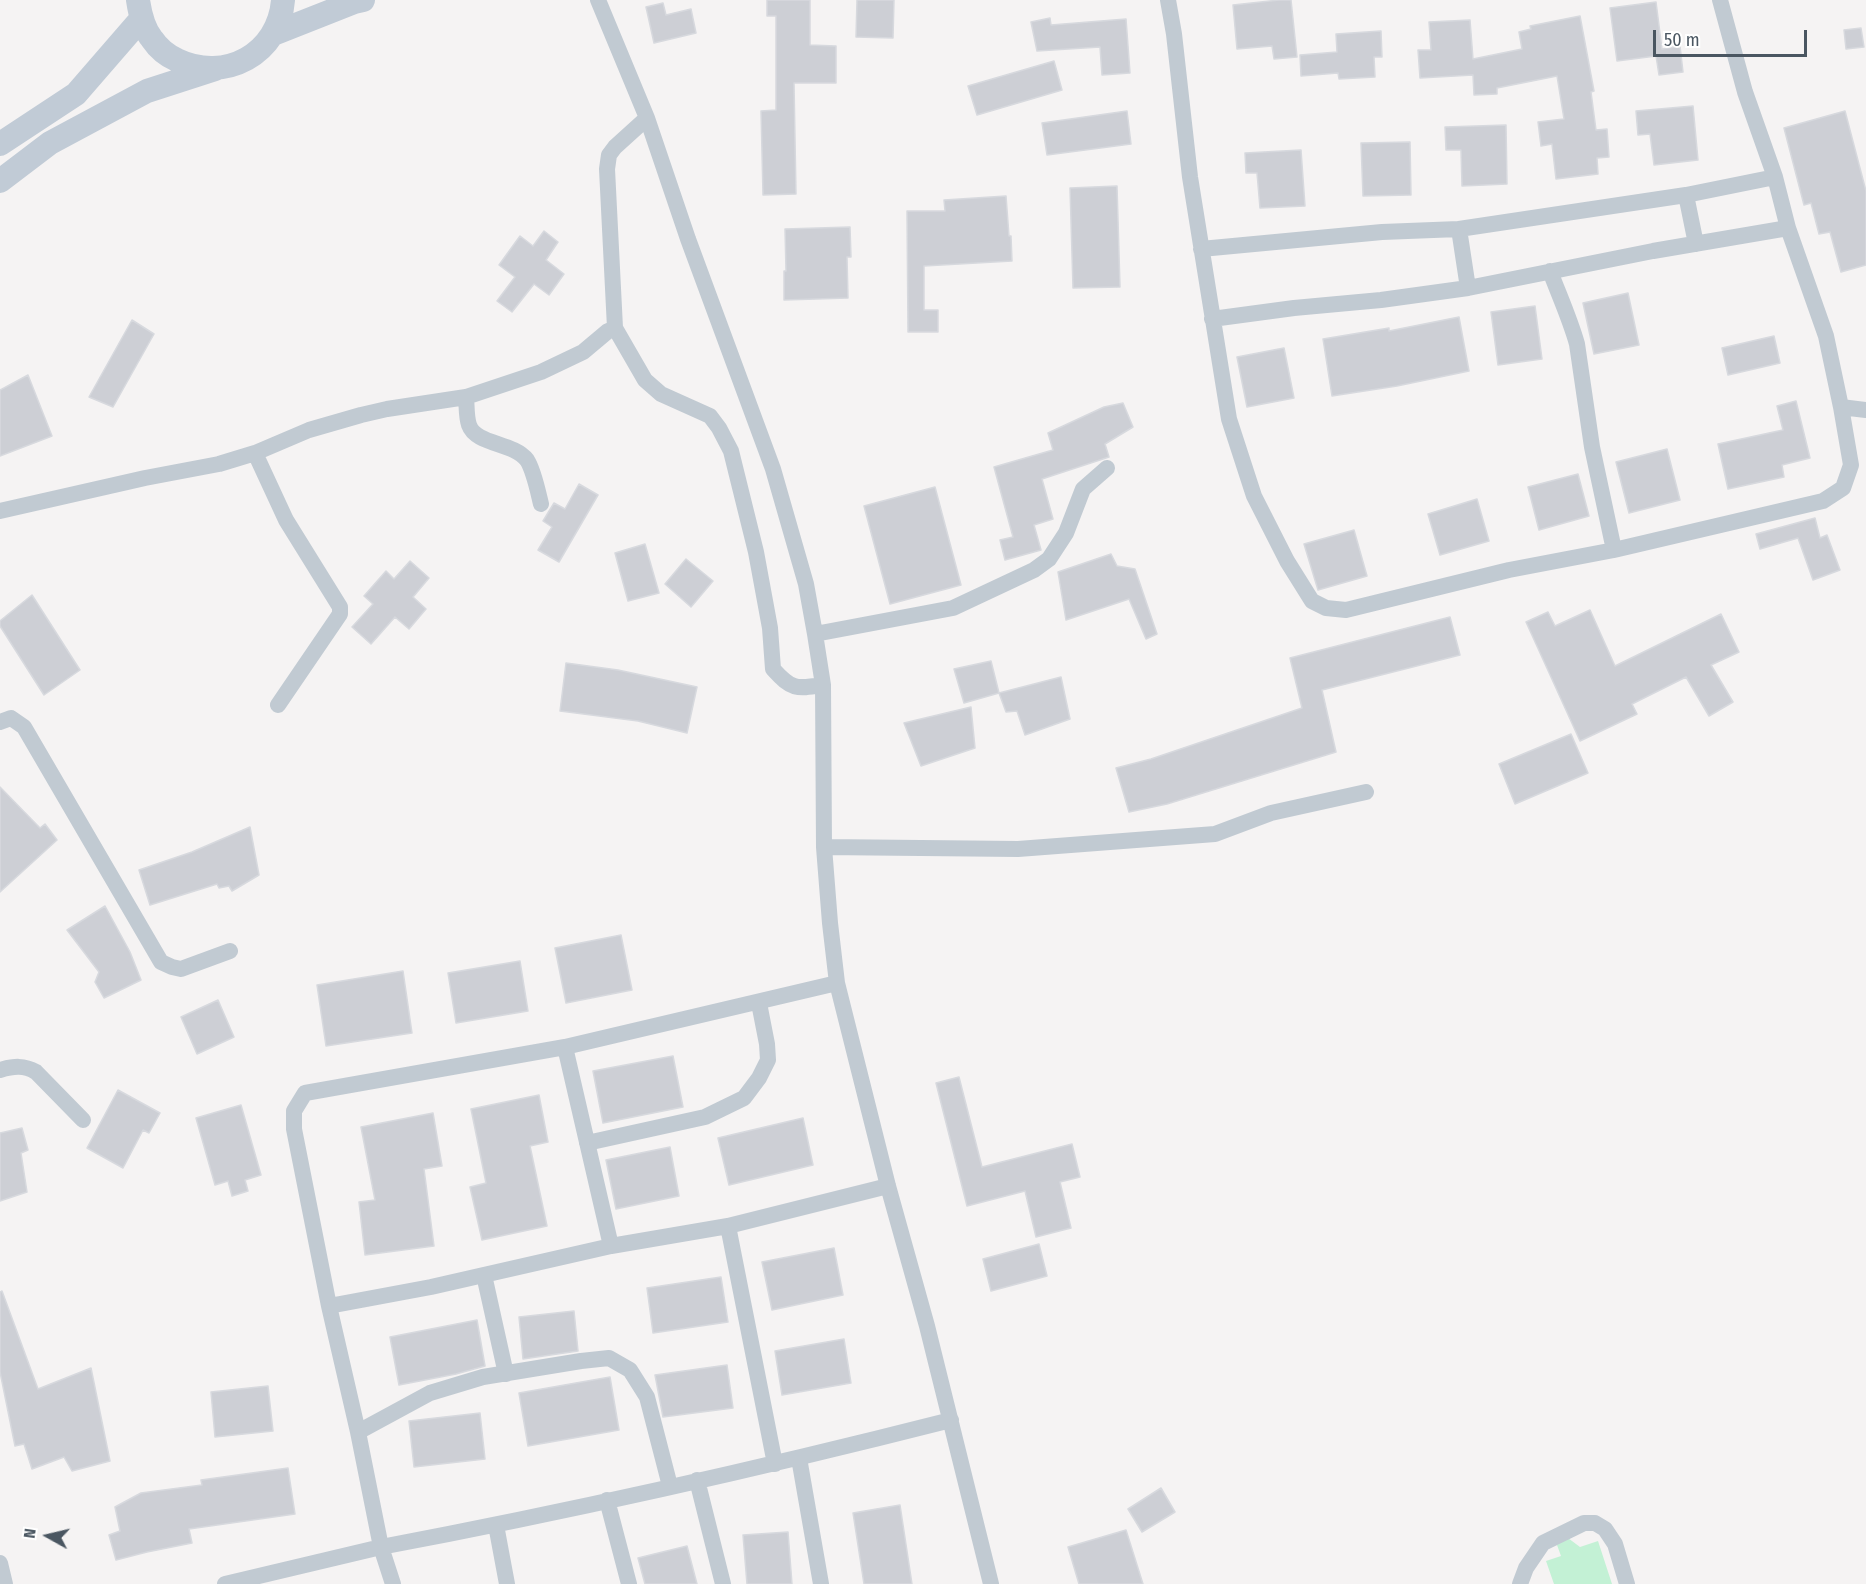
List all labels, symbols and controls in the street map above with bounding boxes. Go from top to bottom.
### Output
scale bar [1656,18,1810,56]
text: 50 m [1664,29,1700,51]
north arrow [18,1506,78,1566]
text: N [20,1527,40,1539]

